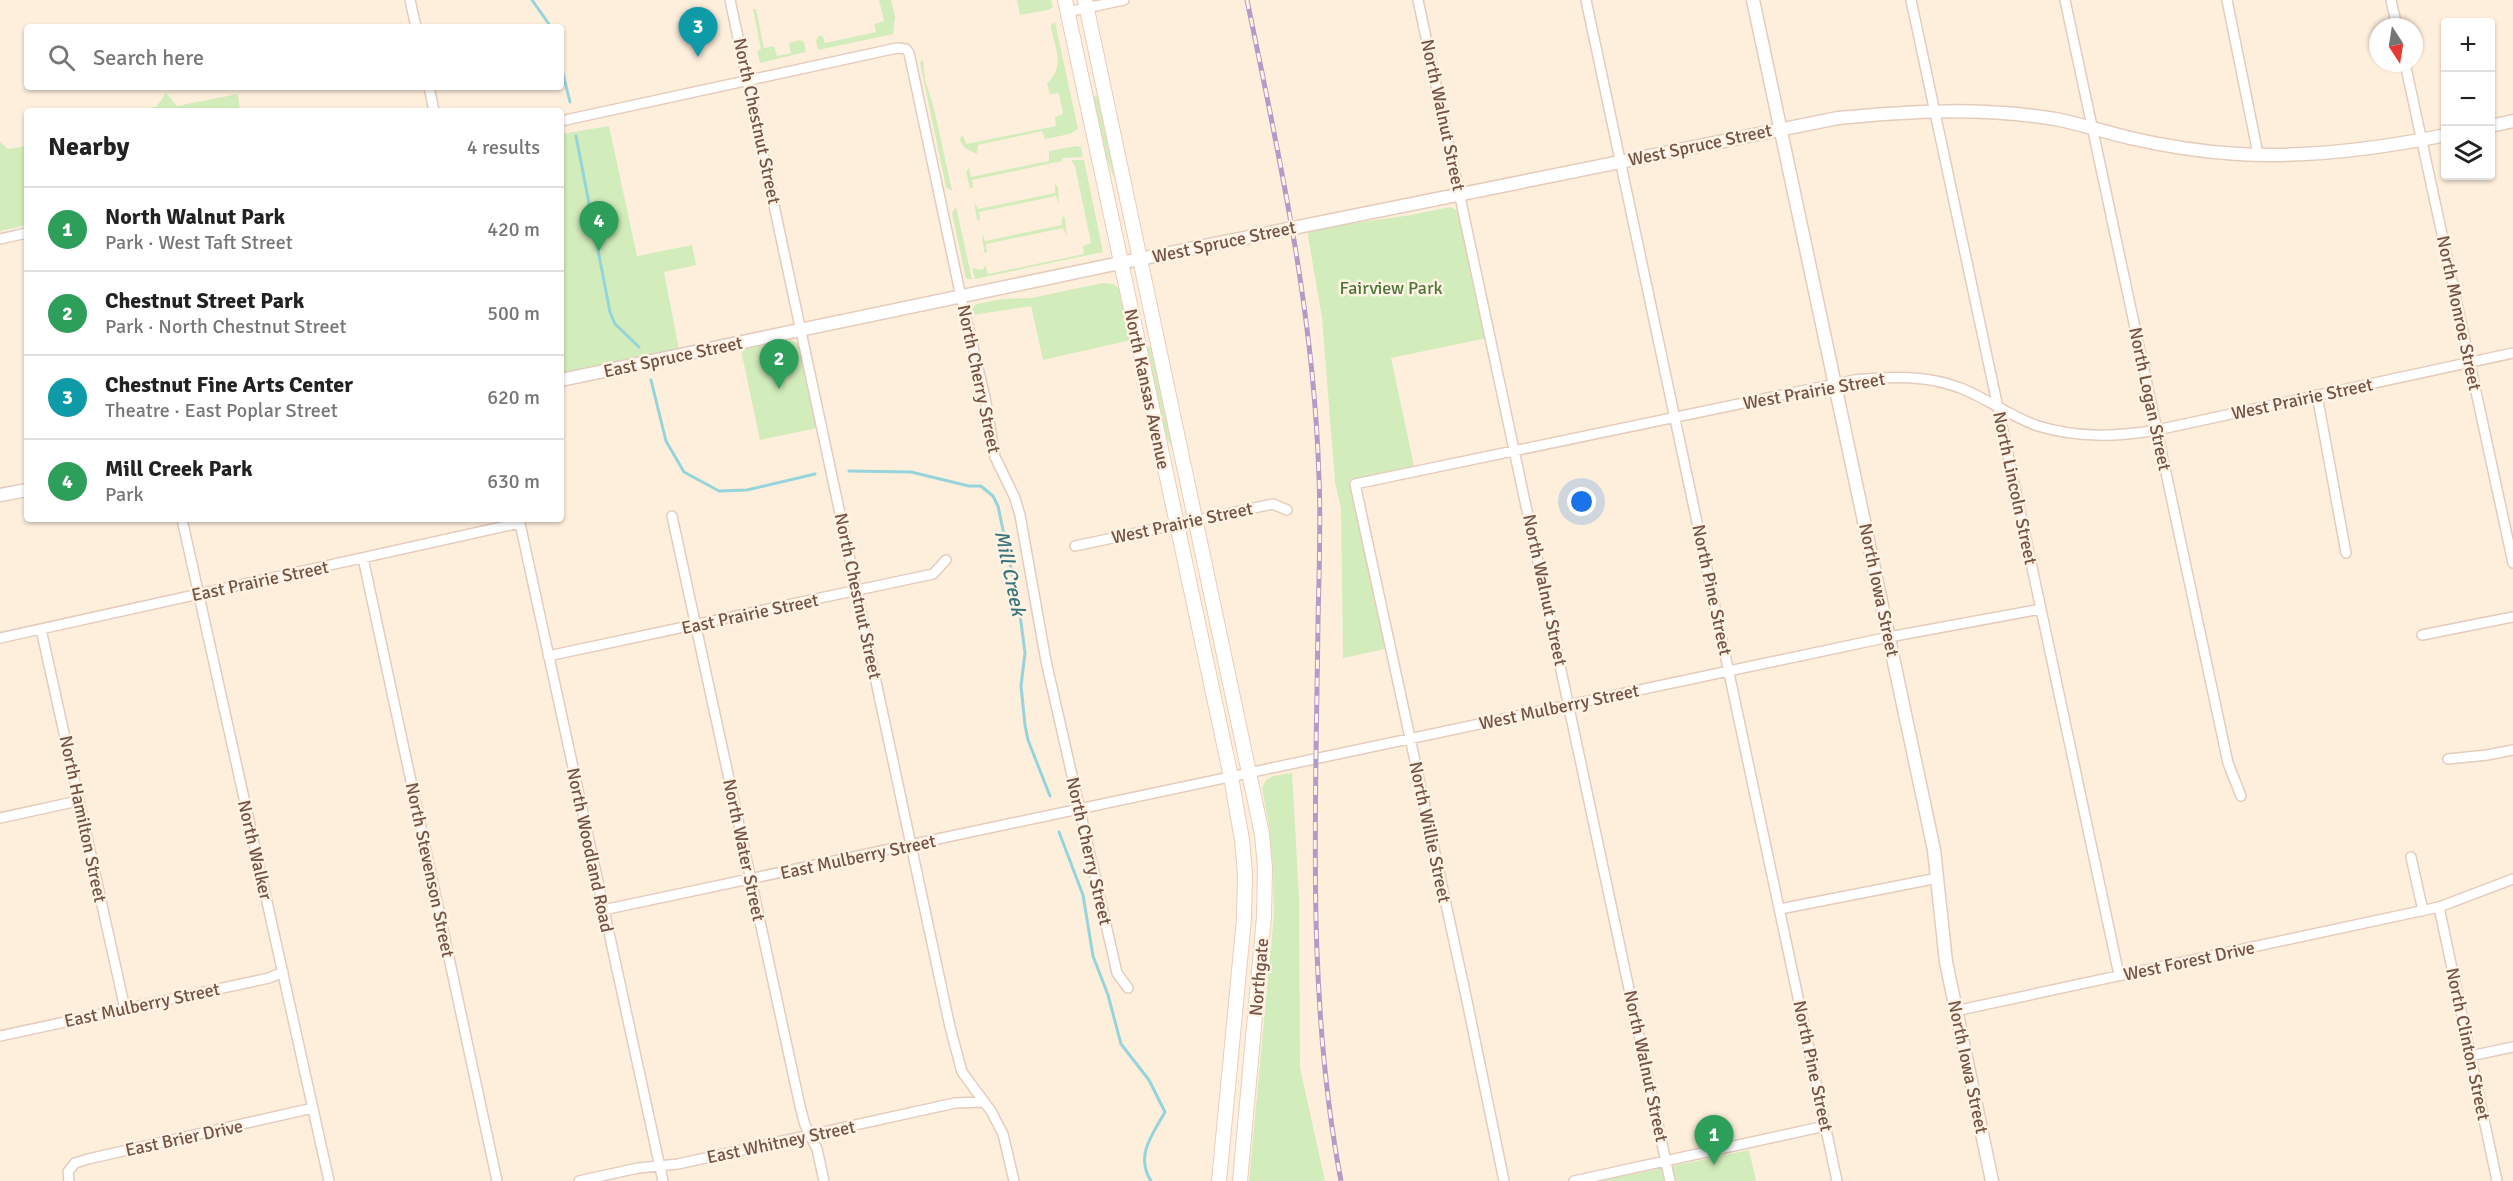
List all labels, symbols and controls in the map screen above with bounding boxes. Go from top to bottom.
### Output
pin: 3 [678,8,718,57]
north arrow [2369,18,2423,72]
map controls [2441,18,2495,180]
button: + [2441,18,2495,72]
search box [24,24,564,90]
street label: North Chestnut Street [729,36,785,206]
street label: North Walnut Street [1416,37,1470,193]
icon: search [45,41,78,74]
text: Search here [93,44,204,71]
button: − [2441,72,2495,126]
street label: West Spruce Street [1626,119,1774,171]
button: layers [2441,126,2495,180]
text: Nearby [48,131,129,163]
text: 4 results [467,135,540,160]
pin: 4 [580,202,618,251]
text: North Walnut Park [105,203,285,230]
street label: West Spruce Street [1150,216,1298,268]
text: 1 [62,217,73,242]
text: 420 m [487,217,540,242]
text: Park · West Taft Street [105,230,293,255]
street label: North Monroe Street [2432,234,2486,392]
park label: Fairview Park [1339,277,1443,299]
text: Chestnut Street Park [105,287,304,314]
text: 2 [62,301,73,326]
text: 500 m [487,301,540,326]
street label: North Cherry Street [953,303,1005,455]
street label: North Kansas Avenue [1119,307,1175,471]
text: Park · North Chestnut Street [105,314,346,339]
street label: North Logan Street [2124,325,2176,473]
street label: East Spruce Street [601,332,745,382]
pin: 2 [760,340,798,389]
street label: West Prairie Street [1741,368,1887,414]
text: Chestnut Fine Arts Center [105,371,353,398]
street label: West Prairie Street [2229,373,2375,425]
text: 3 [62,385,73,410]
text: 620 m [487,385,540,410]
text: Theatre · East Poplar Street [105,398,338,423]
street label: North Lincoln Street [1988,409,2042,567]
text: Mill Creek Park [105,455,252,482]
text: 4 [62,469,73,494]
text: 630 m [487,469,540,494]
text: Park [105,482,143,507]
your location [1567,487,1596,516]
street label: West Prairie Street [1109,497,1255,549]
street label: North Chestnut Street [830,511,886,681]
street label: North Walnut Street [1518,512,1572,668]
street label: North Iowa Street [1854,521,1904,659]
street label: North Pine Street [1687,522,1737,658]
water label: Mill Creek [989,528,1032,620]
street label: East Prairie Street [190,556,330,606]
street label: East Prairie Street [680,589,820,639]
street label: West Mulberry Street [1477,679,1641,735]
street label: North Hamilton Street [55,733,111,905]
street label: North Willie Street [1404,759,1456,905]
street label: North Woodland Road [562,766,618,934]
street label: North Cherry Street [1061,775,1117,927]
street label: North Water Street [718,777,770,923]
street label: North Stevenson Street [401,781,459,959]
street label: North Walker [233,798,277,903]
street label: East Mulberry Street [778,830,938,884]
street label: West Forest Drive [2121,936,2257,986]
street label: Northgate [1245,937,1273,1017]
street label: North Clinton Street [2441,966,2495,1122]
street label: East Mulberry Street [62,978,222,1032]
street label: North Walnut Street [1619,988,1673,1144]
street label: North Pine Street [1788,998,1838,1134]
street label: North Iowa Street [1943,998,1993,1136]
street label: East Brier Drive [123,1115,245,1161]
street label: East Whitney Street [705,1116,857,1168]
pin: 1 [1694,1116,1734,1165]

